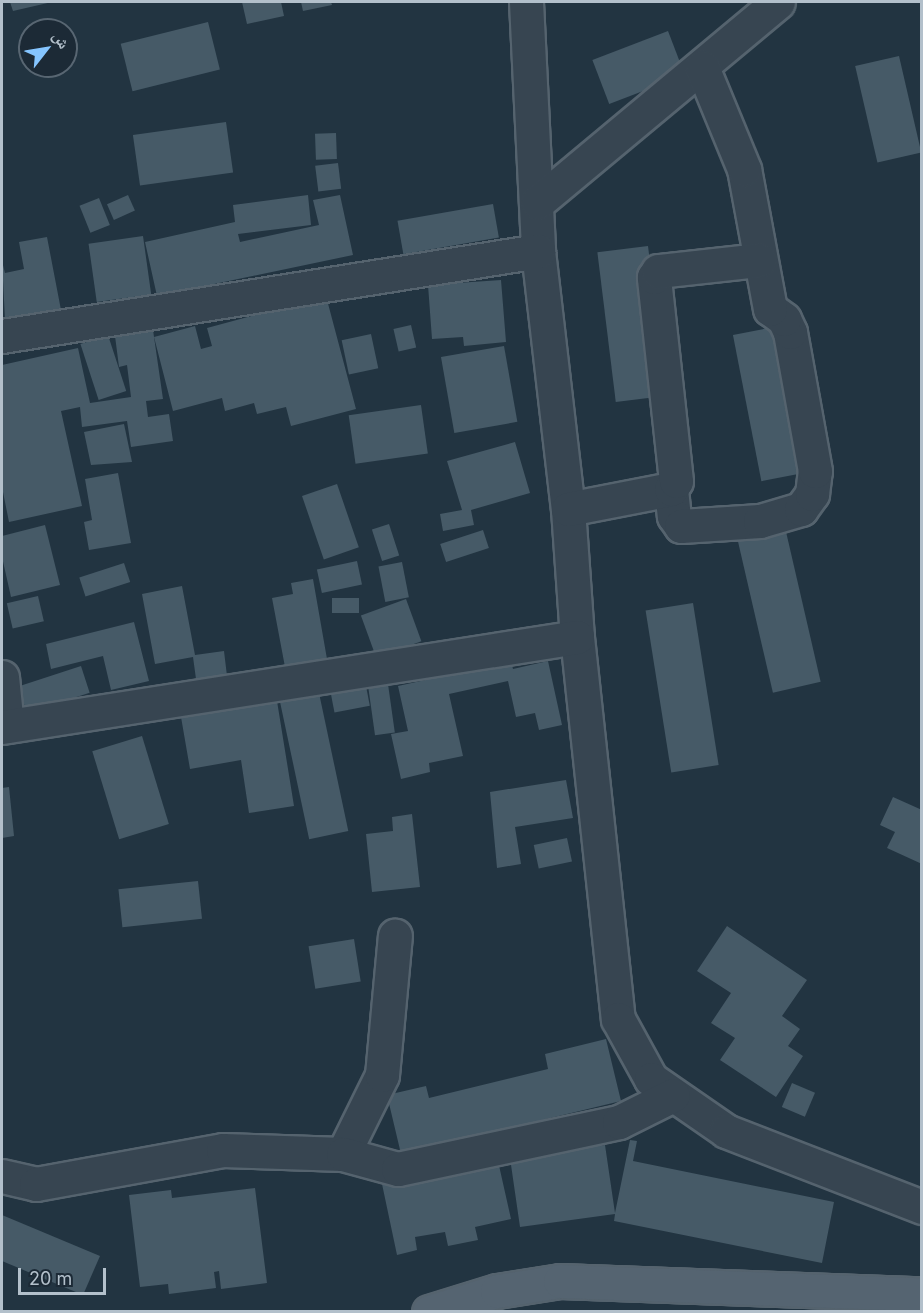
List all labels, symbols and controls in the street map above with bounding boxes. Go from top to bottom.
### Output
north arrow [18,18,78,78]
text: ش [49,27,75,52]
scale bar [21,1256,110,1294]
text: 20 m [29,1268,72,1289]

